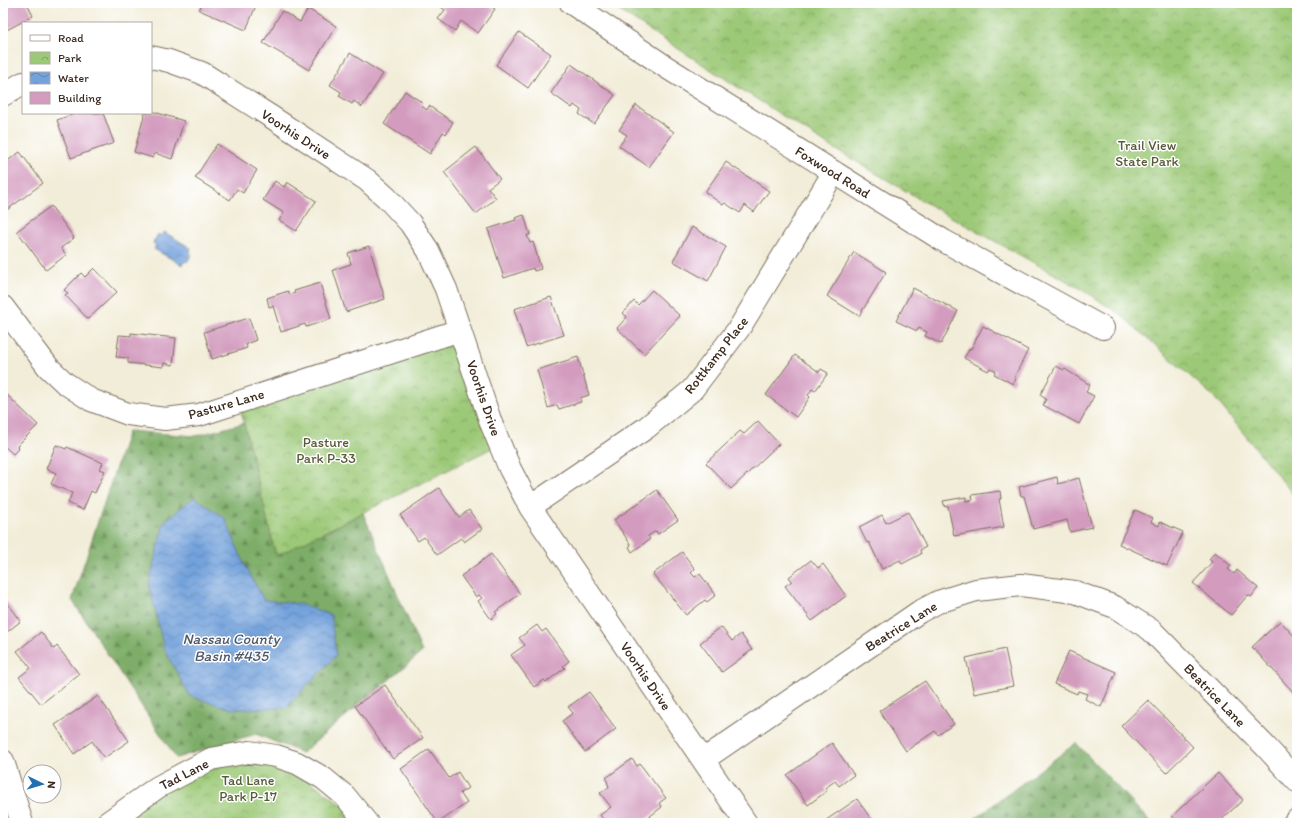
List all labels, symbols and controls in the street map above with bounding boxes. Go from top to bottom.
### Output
legend [22,22,152,114]
text: Road [58,31,84,45]
text: Park [58,51,82,65]
text: Water [58,71,89,85]
text: Building [58,91,102,105]
street label: Voorhis Drive [258,106,334,163]
park label: Trail View State Park [1115,137,1180,170]
street label: Foxwood Road [792,143,874,202]
street label: Rottkamp Place [681,313,752,397]
street label: Voorhis Drive [463,358,505,439]
street label: Pasture Lane [186,385,266,423]
park label: Pasture Park P-33 [296,434,356,467]
street label: Beatrice Lane [862,597,941,655]
water label: Nassau County Basin #435 [182,630,281,665]
street label: Voorhis Drive [616,639,675,714]
street label: Beatrice Lane [1180,660,1249,731]
street label: Tad Lane [157,755,212,794]
north arrow [22,764,62,804]
park label: Tad Lane Park P-17 [219,772,277,805]
text: N [45,781,58,789]

